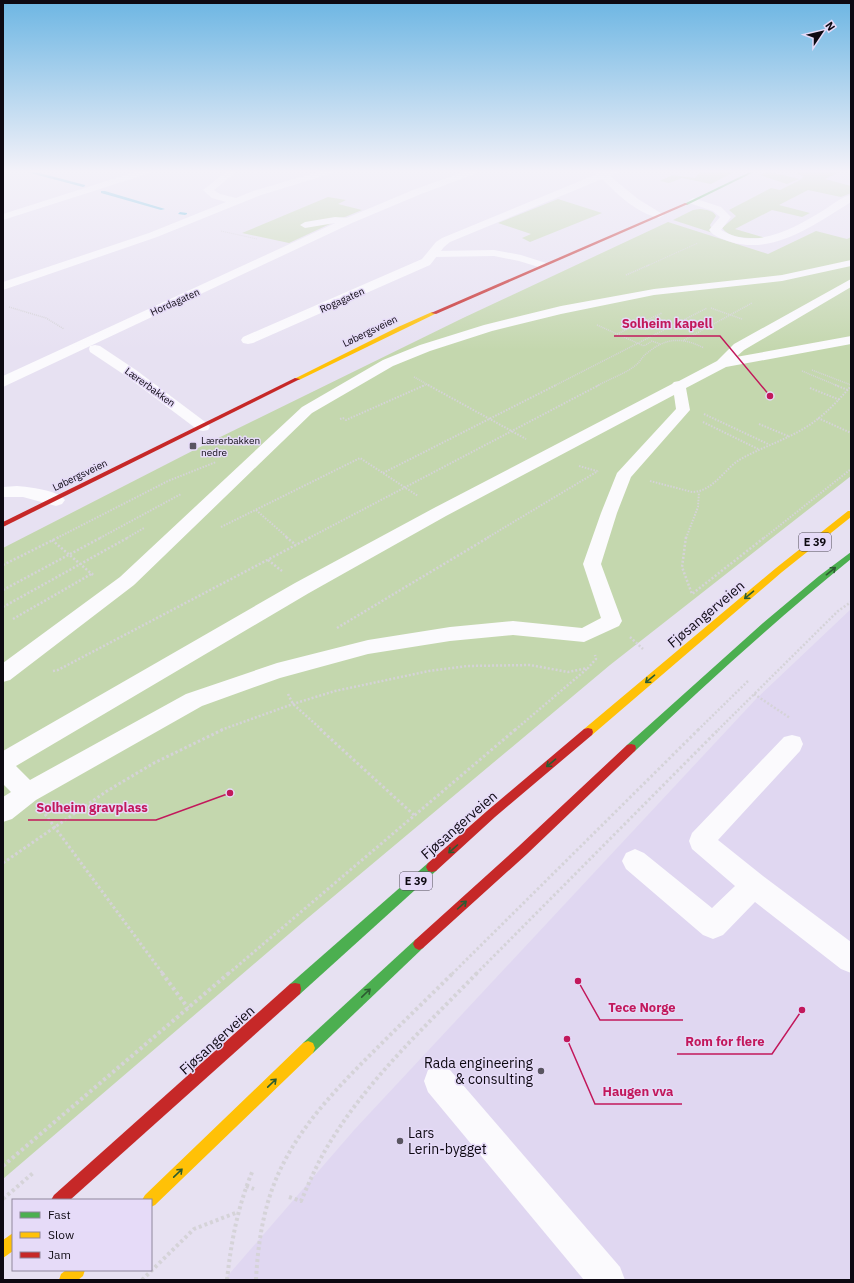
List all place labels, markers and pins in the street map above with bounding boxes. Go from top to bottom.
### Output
callout: Solheim kapell [614,311,720,336]
place label: Lærerbakken nedre [201,434,260,459]
marker: Lærerbakken nedre [188,441,198,451]
callout: Solheim gravplass [28,795,156,820]
callout: Tece Norge [600,995,683,1020]
callout: Rom for flere [677,1029,772,1054]
place label: Rada engineering & consulting [424,1054,534,1088]
marker: Rada engineering & consulting [536,1066,546,1076]
callout: Haugen vva [595,1079,682,1104]
place label: Lars Lerin-bygget [408,1124,487,1158]
marker: Lars Lerin-bygget [395,1136,405,1146]

